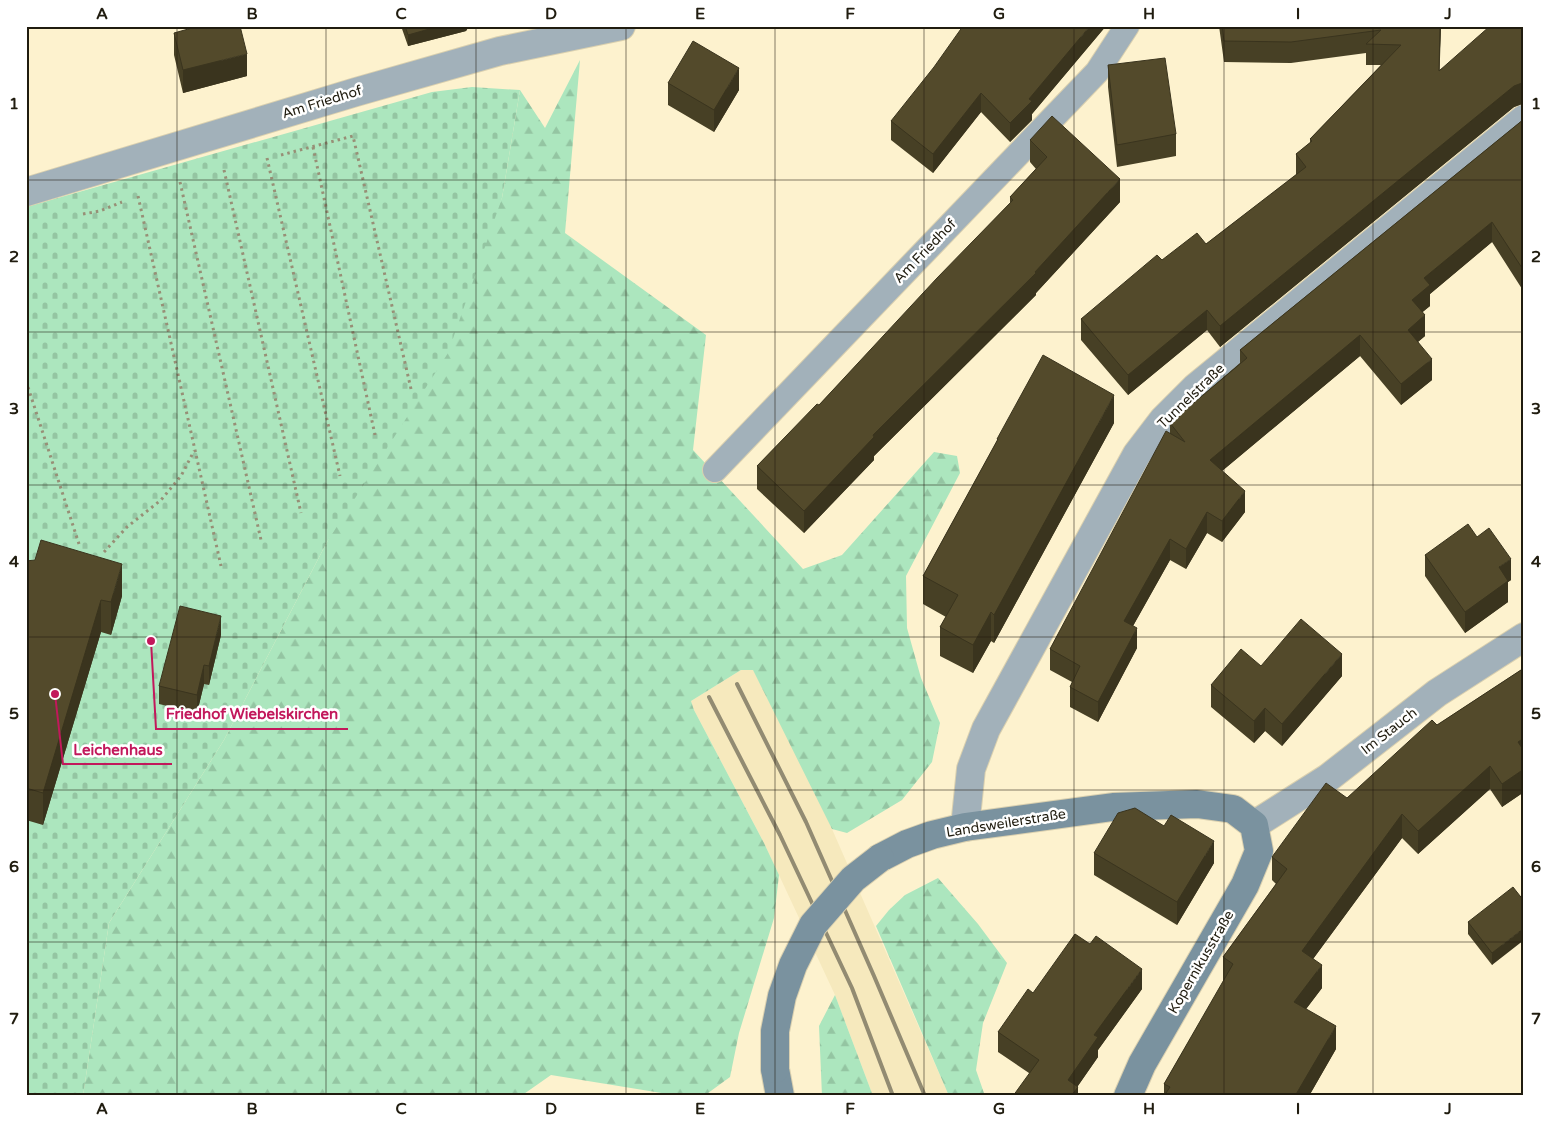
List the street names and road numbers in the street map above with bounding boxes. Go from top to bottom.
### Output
street label: Am Friedhof [280,82,365,122]
street label: Am Friedhof [890,215,960,287]
street label: Tunnelstraße [1154,360,1228,432]
street label: Im Stauch [1358,704,1420,758]
street label: Landsweilerstraße [945,805,1067,841]
street label: Kopernikusstraße [1164,907,1238,1017]

